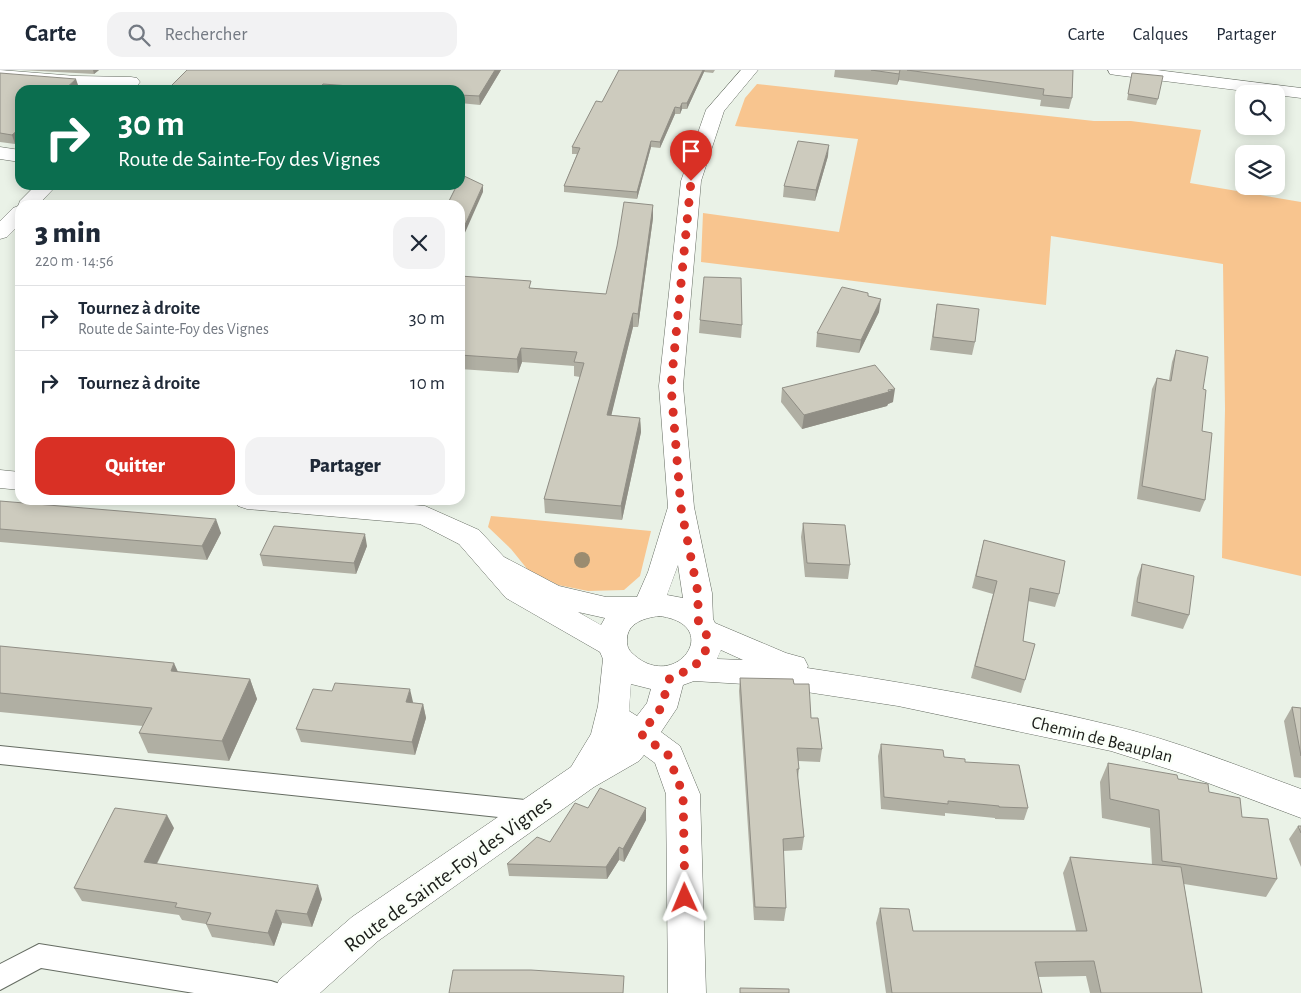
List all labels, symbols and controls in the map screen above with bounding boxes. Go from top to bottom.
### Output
search box [107,12,457,57]
icon: search [125,21,153,49]
text: Carte [25,22,77,46]
text: Rechercher [165,25,247,44]
text: Carte [1068,26,1105,44]
text: Calques [1133,26,1188,44]
text: Partager [1216,26,1276,44]
map controls [1235,85,1285,195]
button: search [1235,85,1285,135]
icon: right [35,105,100,170]
text: 30 m [118,107,185,142]
pin [670,130,712,181]
icon: arrive [677,137,705,165]
button: layers [1235,145,1285,195]
text: Route de Sainte-Foy des Vignes [118,148,380,170]
button: close [393,217,445,269]
text: 3 min [35,218,101,248]
text: 220 m · 14:56 [35,253,113,269]
text: Tournez à droite [78,299,200,318]
icon: right [35,304,63,332]
text: 30 m [409,309,445,328]
text: Route de Sainte-Foy des Vignes [78,321,269,337]
icon: right [35,369,63,397]
text: Tournez à droite [78,374,200,393]
text: 10 m [410,374,445,393]
button: Quitter [35,437,235,495]
button: Partager [245,437,445,495]
street label: Chemin de Beauplan [1030,714,1174,766]
street label: Route de Sainte-Foy des Vignes [340,792,556,956]
position arrow [658,871,710,923]

